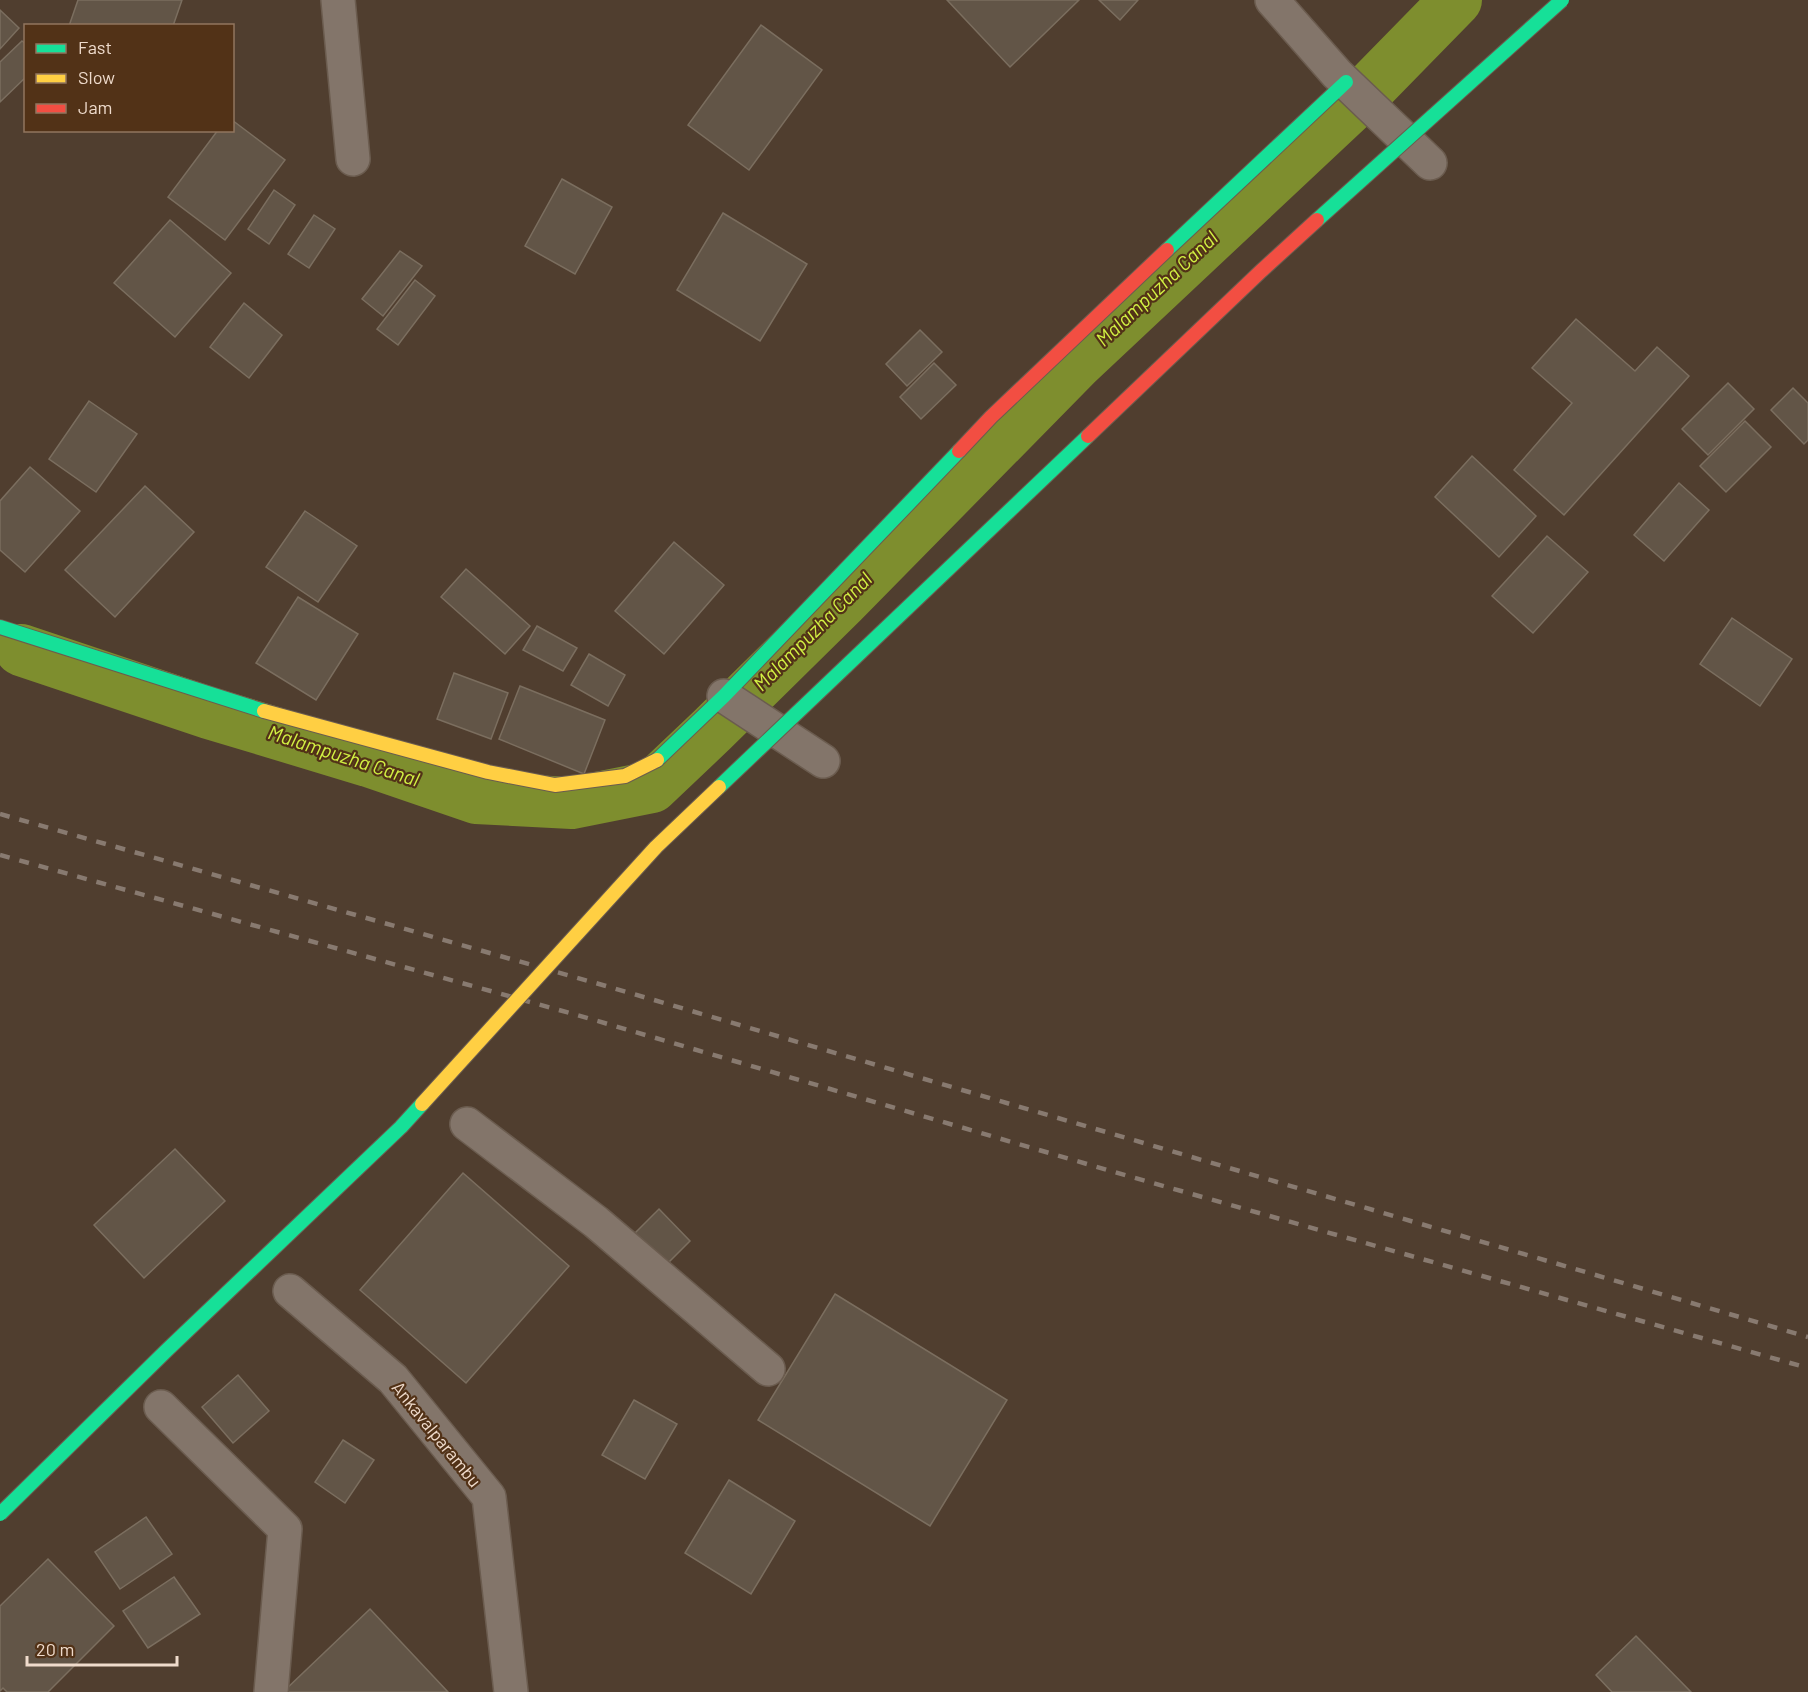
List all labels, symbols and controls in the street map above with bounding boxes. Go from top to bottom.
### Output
legend [24,24,234,132]
text: Fast [78,36,112,58]
text: Slow [78,66,115,88]
text: Jam [78,96,112,118]
water label: Malampuzha Canal [1090,225,1222,351]
water label: Malampuzha Canal [748,566,877,695]
water label: Malampuzha Canal [265,719,423,791]
street label: Ankavalparambu [388,1377,486,1491]
scale bar [27,1629,177,1667]
text: 20 m [36,1638,74,1660]

